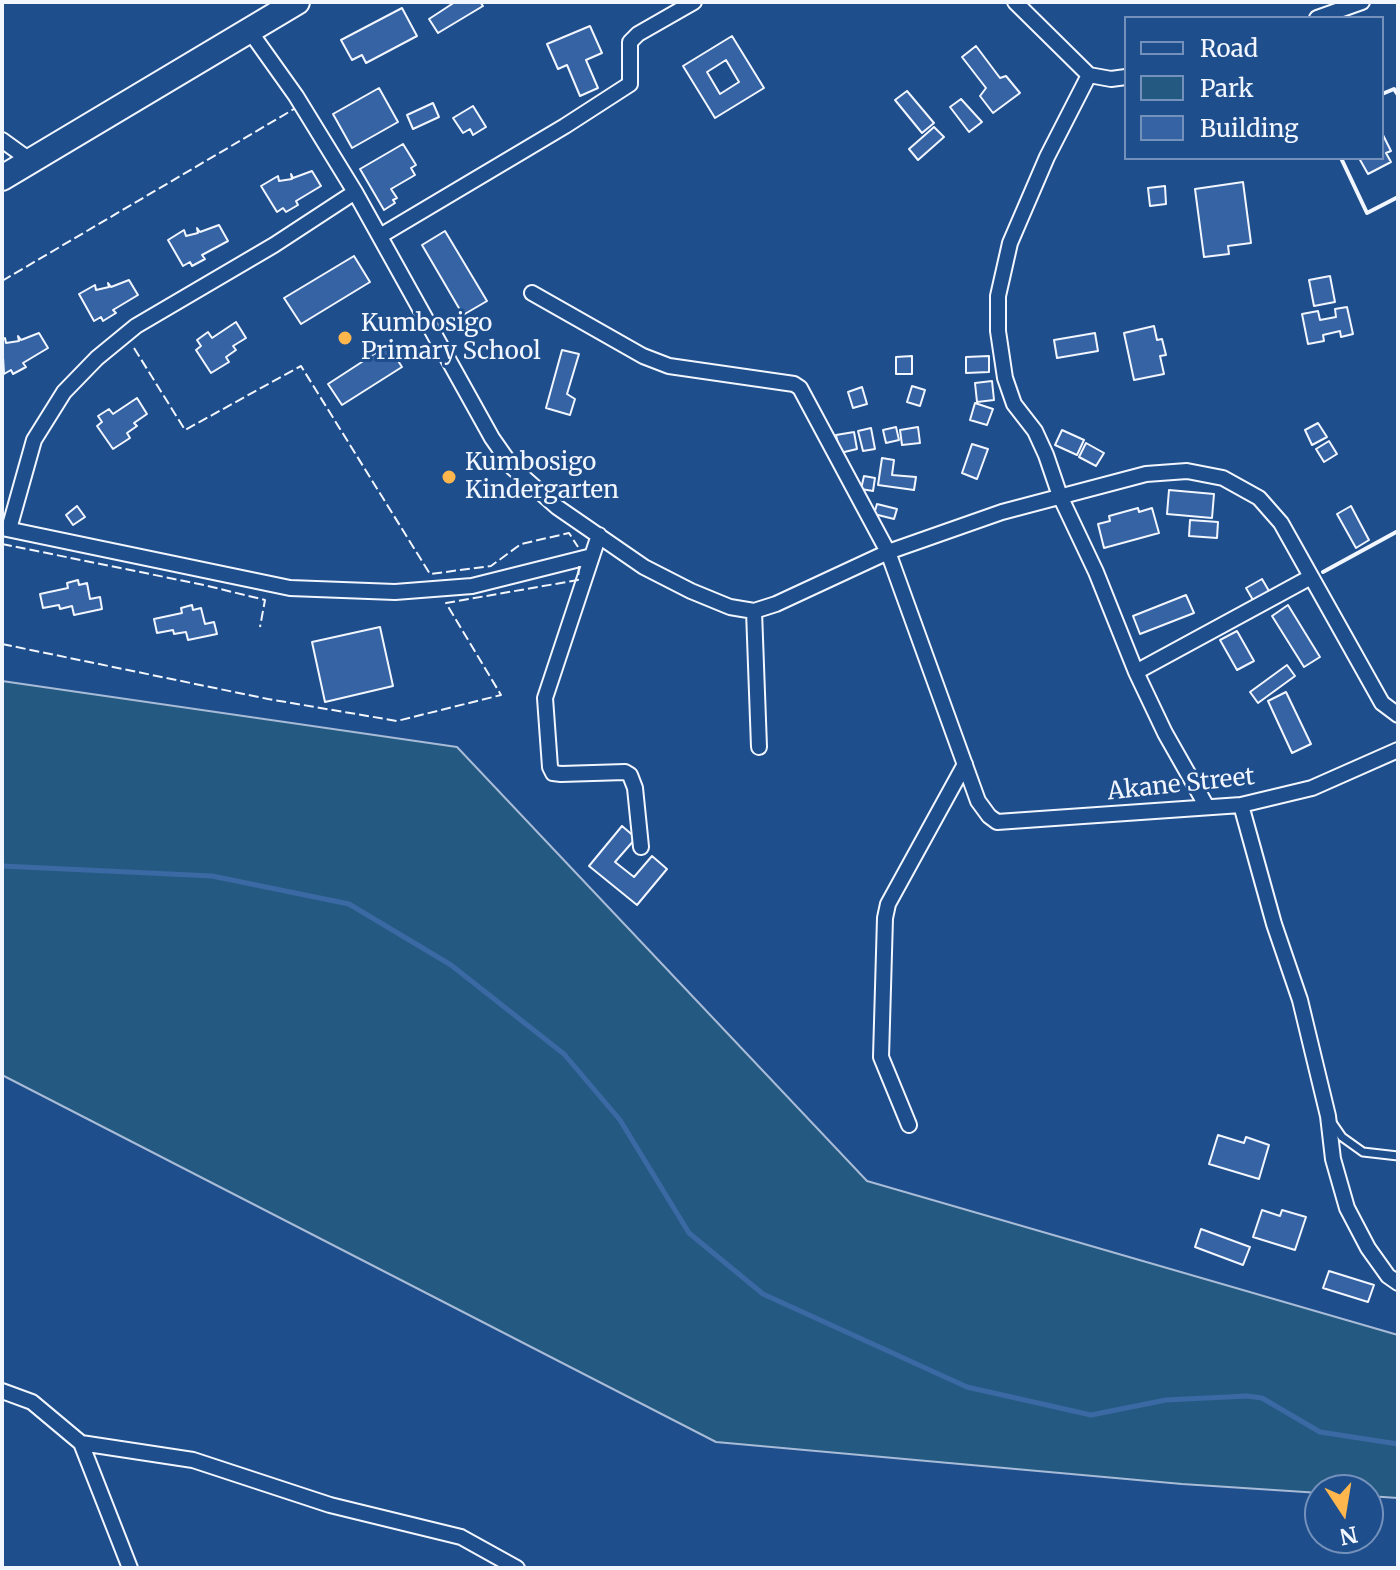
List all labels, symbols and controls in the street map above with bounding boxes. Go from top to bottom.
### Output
legend [1124,16,1384,160]
text: Road [1200,33,1258,64]
text: Park [1200,73,1253,104]
text: Building [1200,113,1299,144]
place label: Kumbosigo Primary School [361,310,541,366]
marker: Kumbosigo Primary School [336,329,354,347]
place label: Kumbosigo Kindergarten [465,449,619,505]
marker: Kumbosigo Kindergarten [440,468,458,486]
street label: Akane Street [1106,763,1256,807]
north arrow [1304,1474,1384,1554]
text: N [1337,1520,1360,1551]

